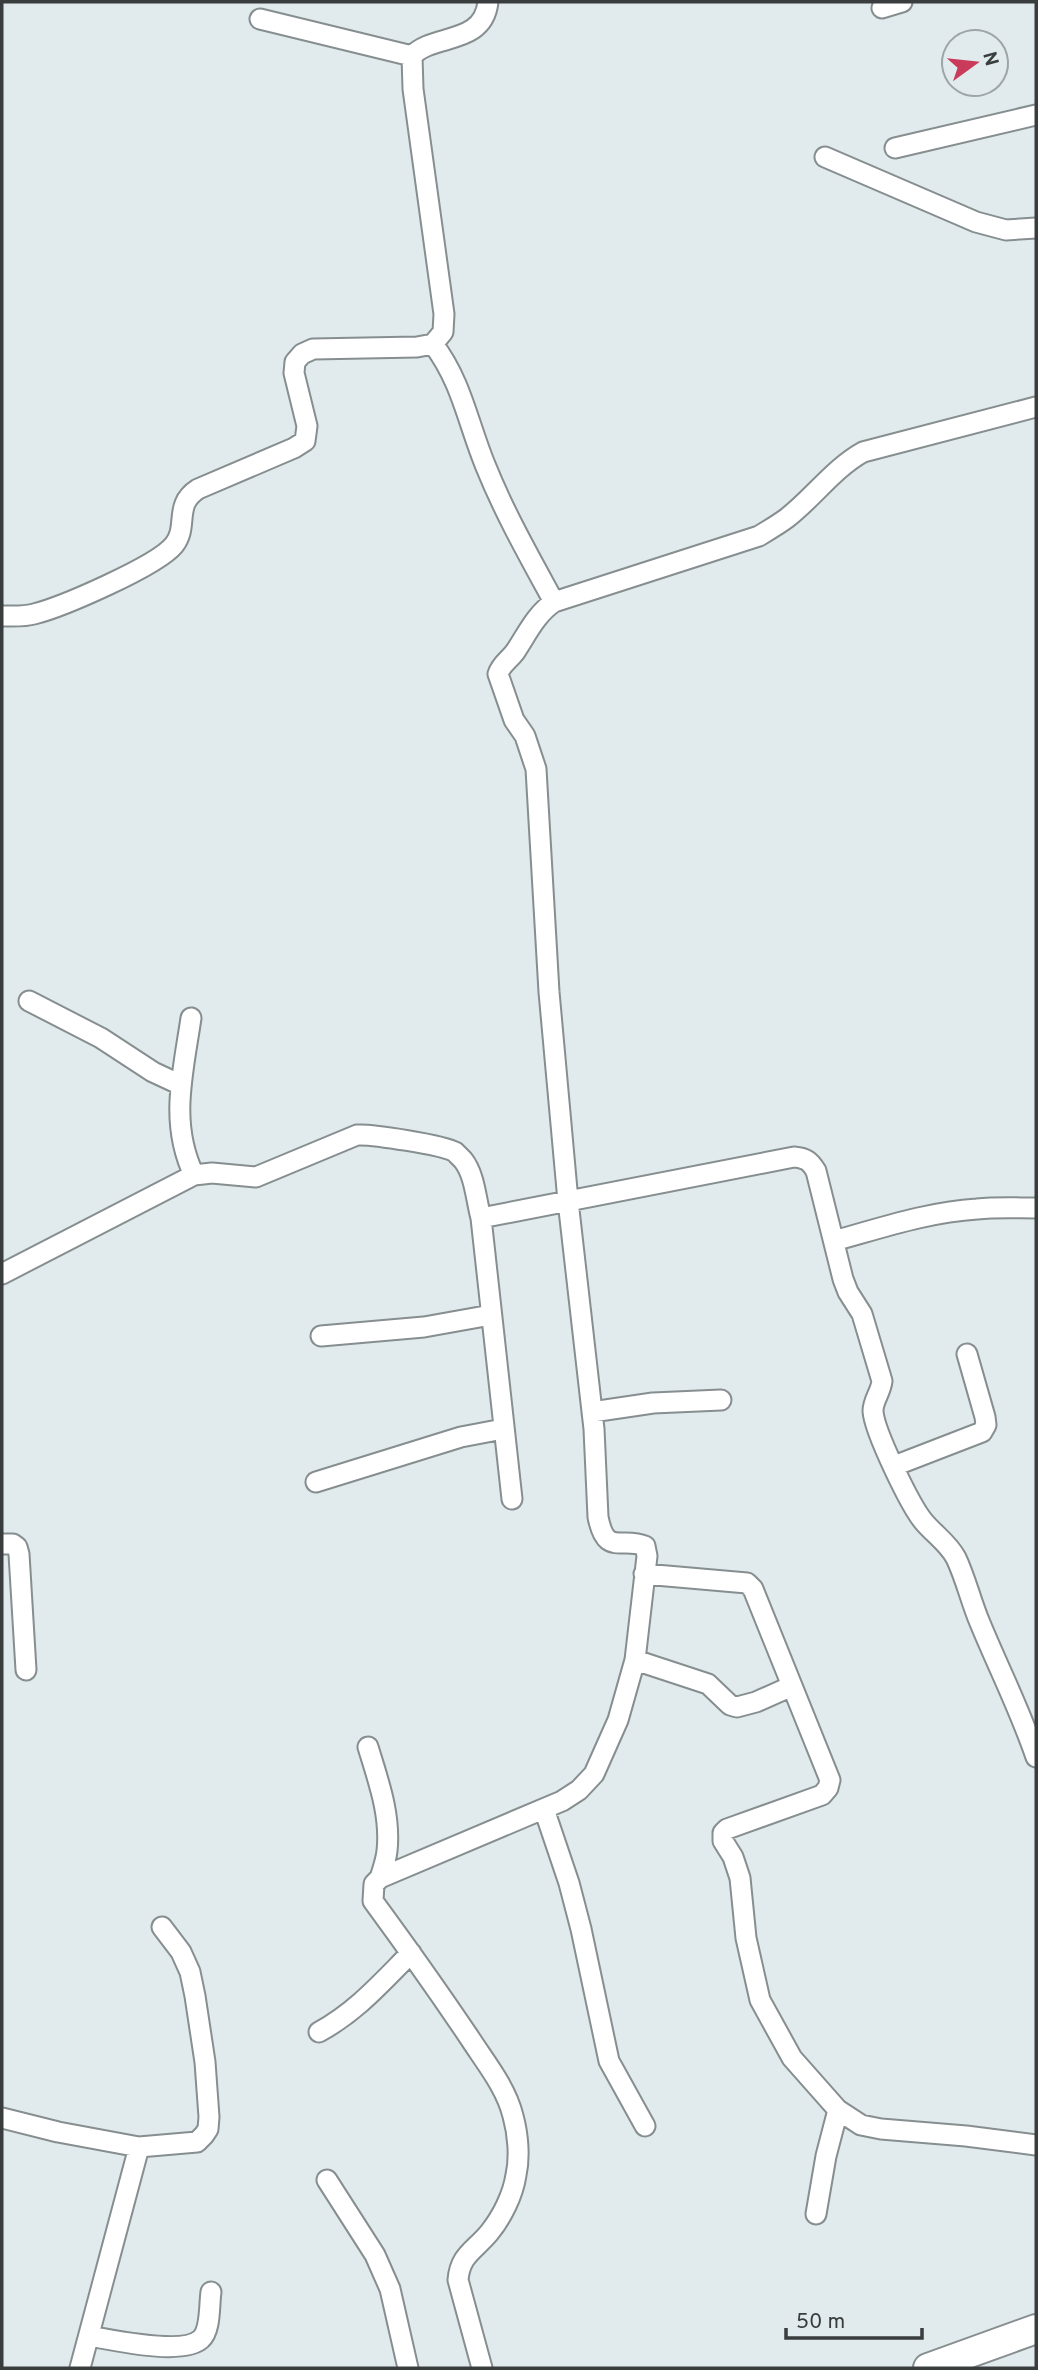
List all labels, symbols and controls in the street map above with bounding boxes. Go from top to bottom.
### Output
north arrow [940,28,1010,98]
text: N [976,49,1003,69]
scale bar [786,2296,922,2340]
text: 50 m [796,2309,845,2336]

